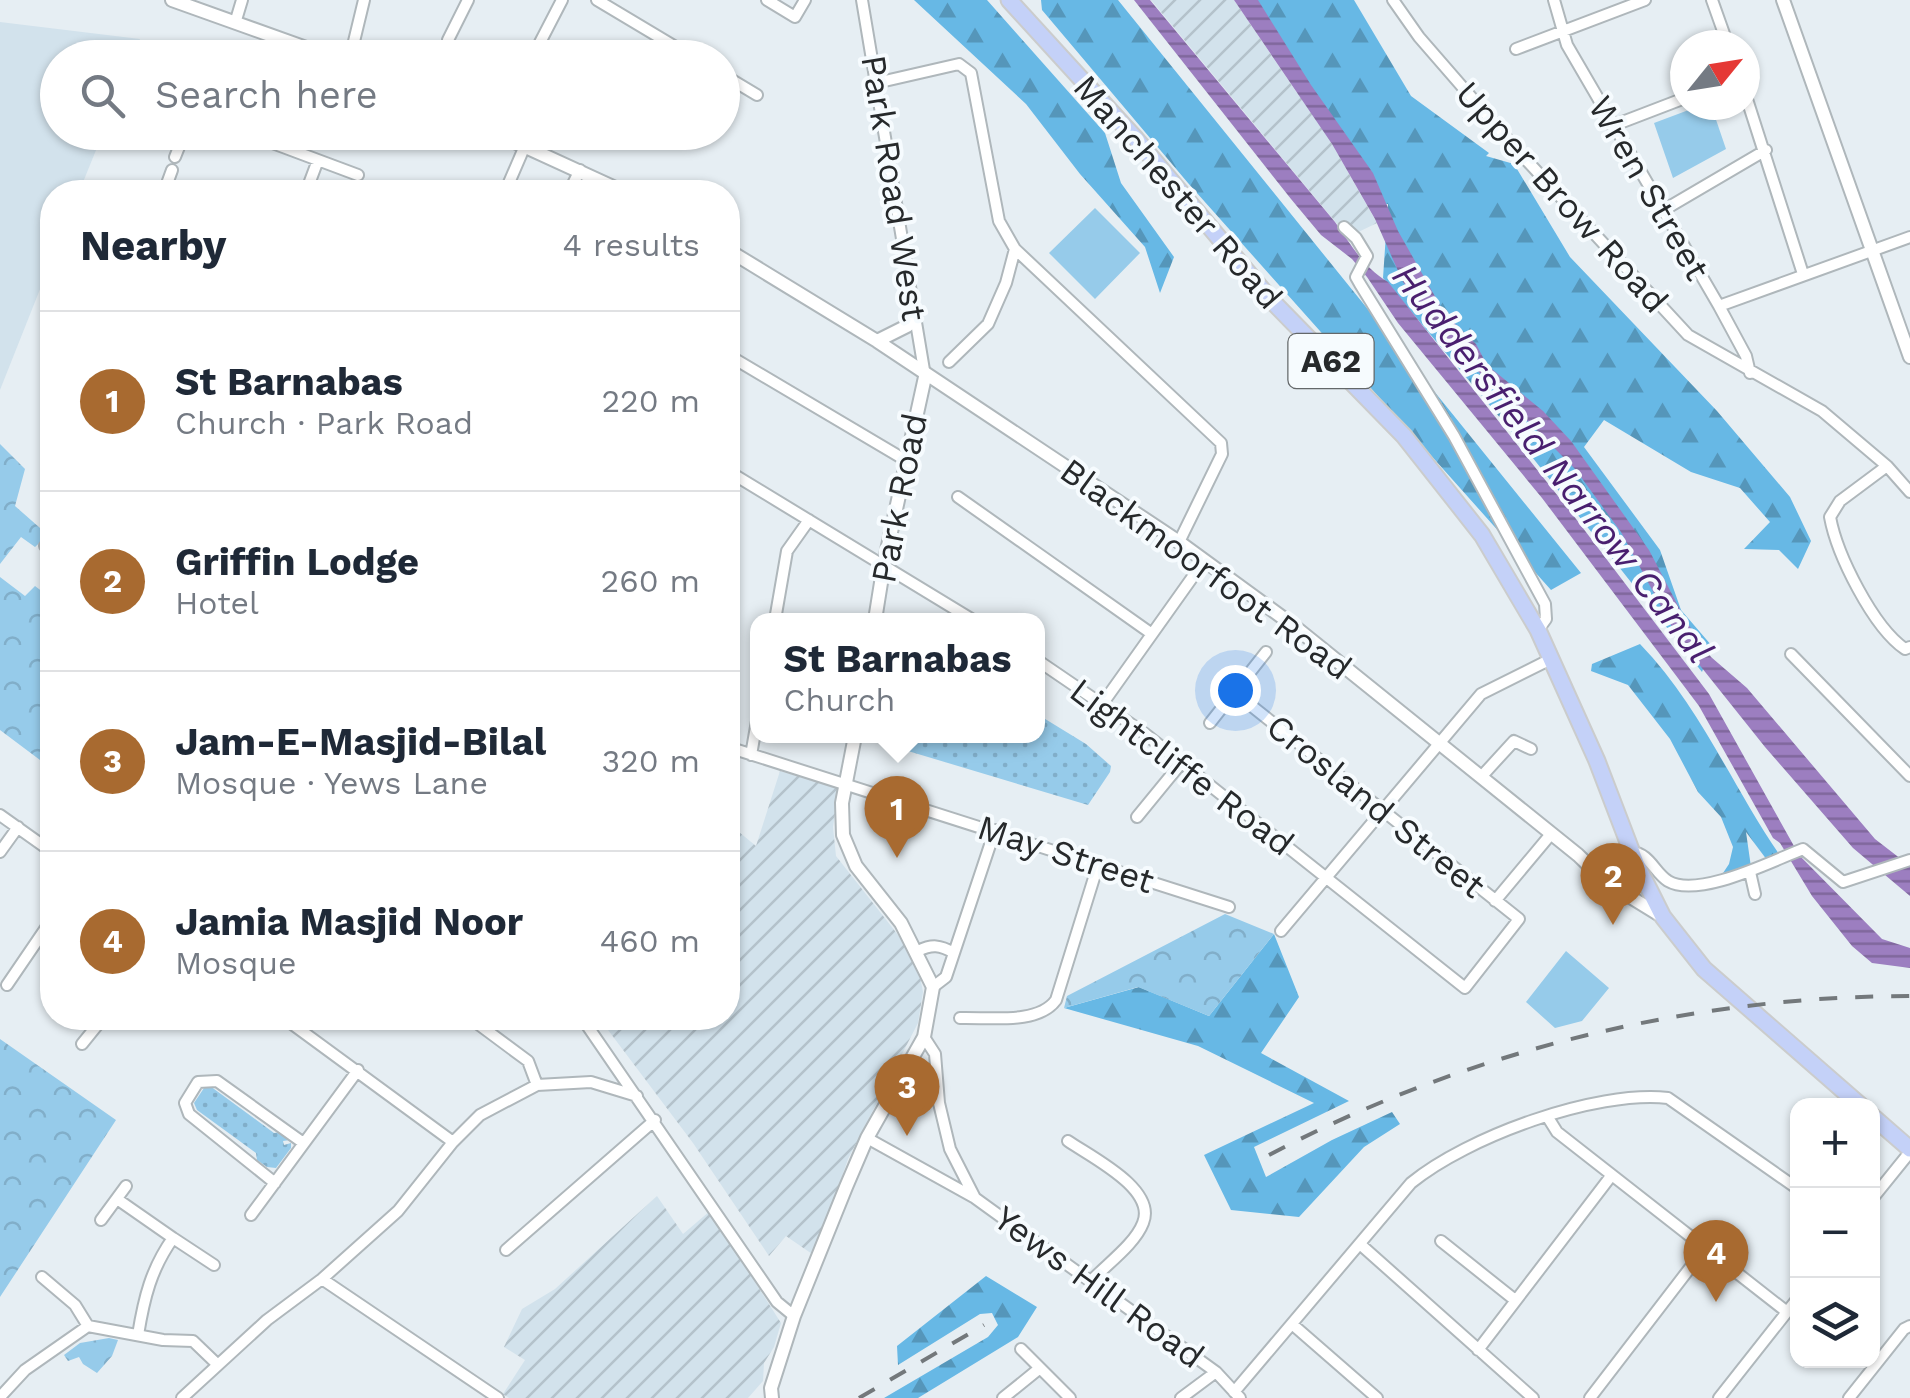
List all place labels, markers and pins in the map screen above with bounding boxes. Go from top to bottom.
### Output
pin: 1 [864,776,930,858]
pin: 2 [1580,842,1646,925]
pin: 3 [874,1054,940,1136]
pin: 4 [1684,1220,1748,1302]

